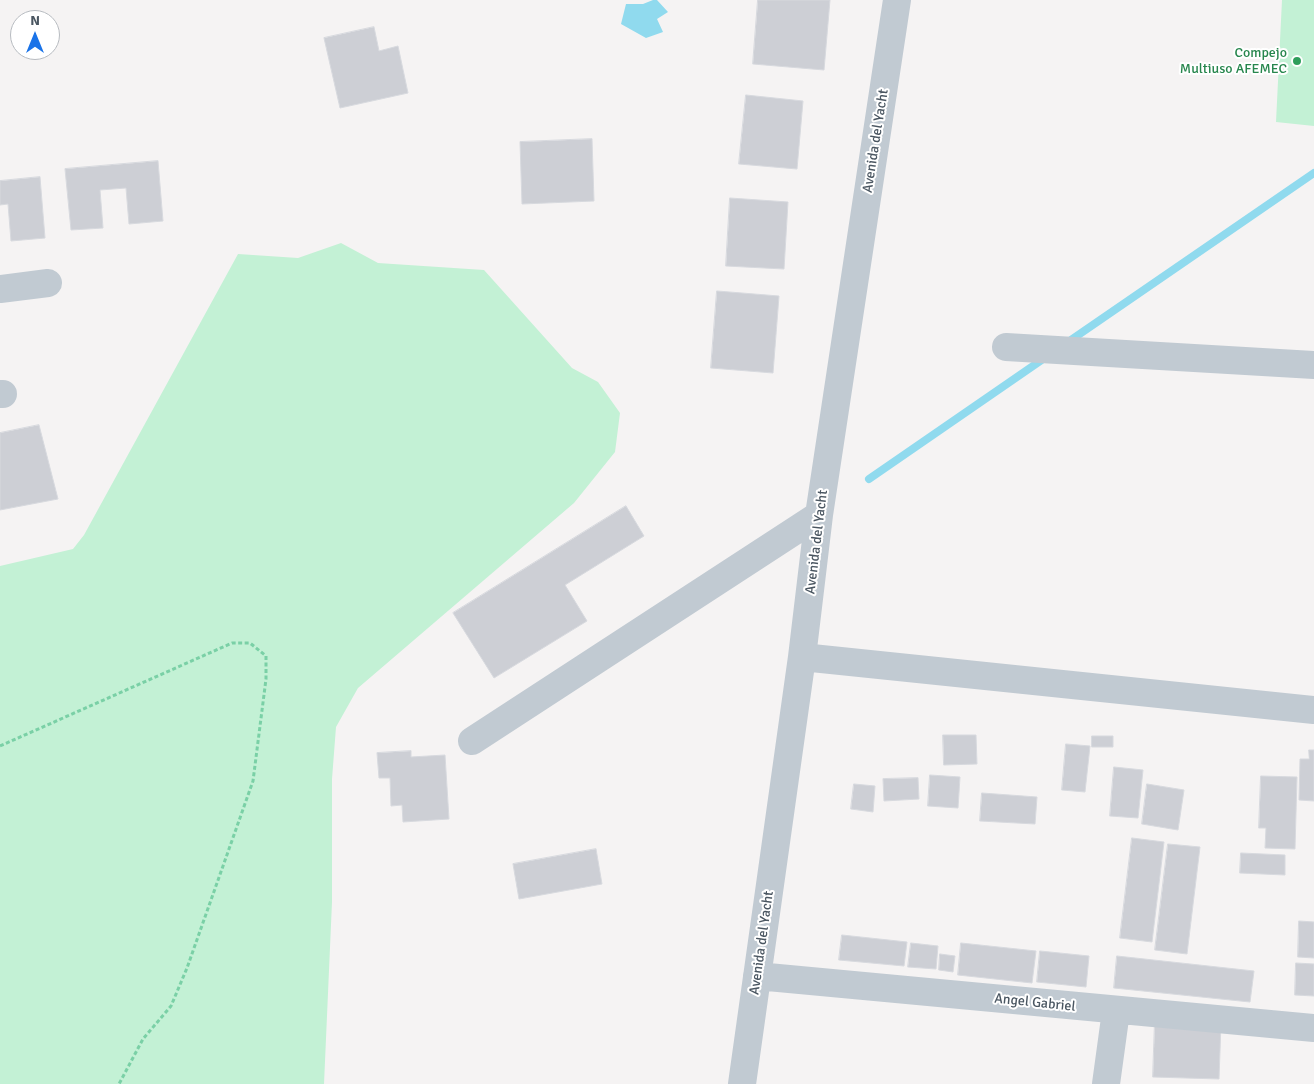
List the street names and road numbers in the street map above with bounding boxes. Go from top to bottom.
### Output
street label: Avenida del Yacht [860,88,892,194]
street label: Avenida del Yacht [802,489,832,595]
street label: Avenida del Yacht [746,890,778,996]
street label: Angel Gabriel [994,990,1076,1016]

